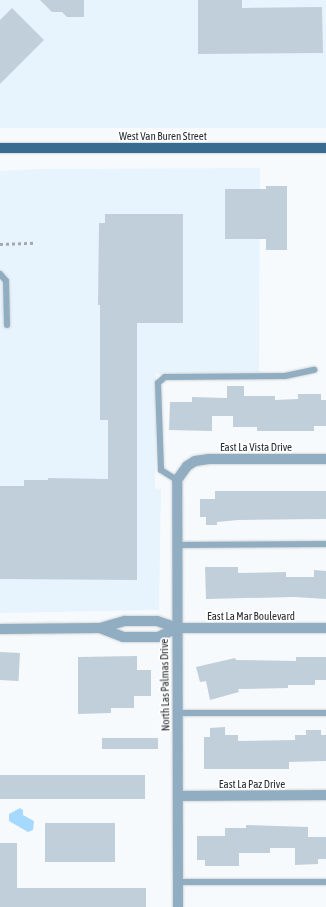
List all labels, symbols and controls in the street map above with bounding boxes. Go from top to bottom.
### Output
street label: West Van Buren Street [119,129,207,143]
street label: East La Vista Drive [220,440,292,454]
street label: East La Mar Boulevard [207,609,295,623]
street label: North Las Palmas Drive [158,639,172,731]
street label: East La Paz Drive [219,777,285,791]

